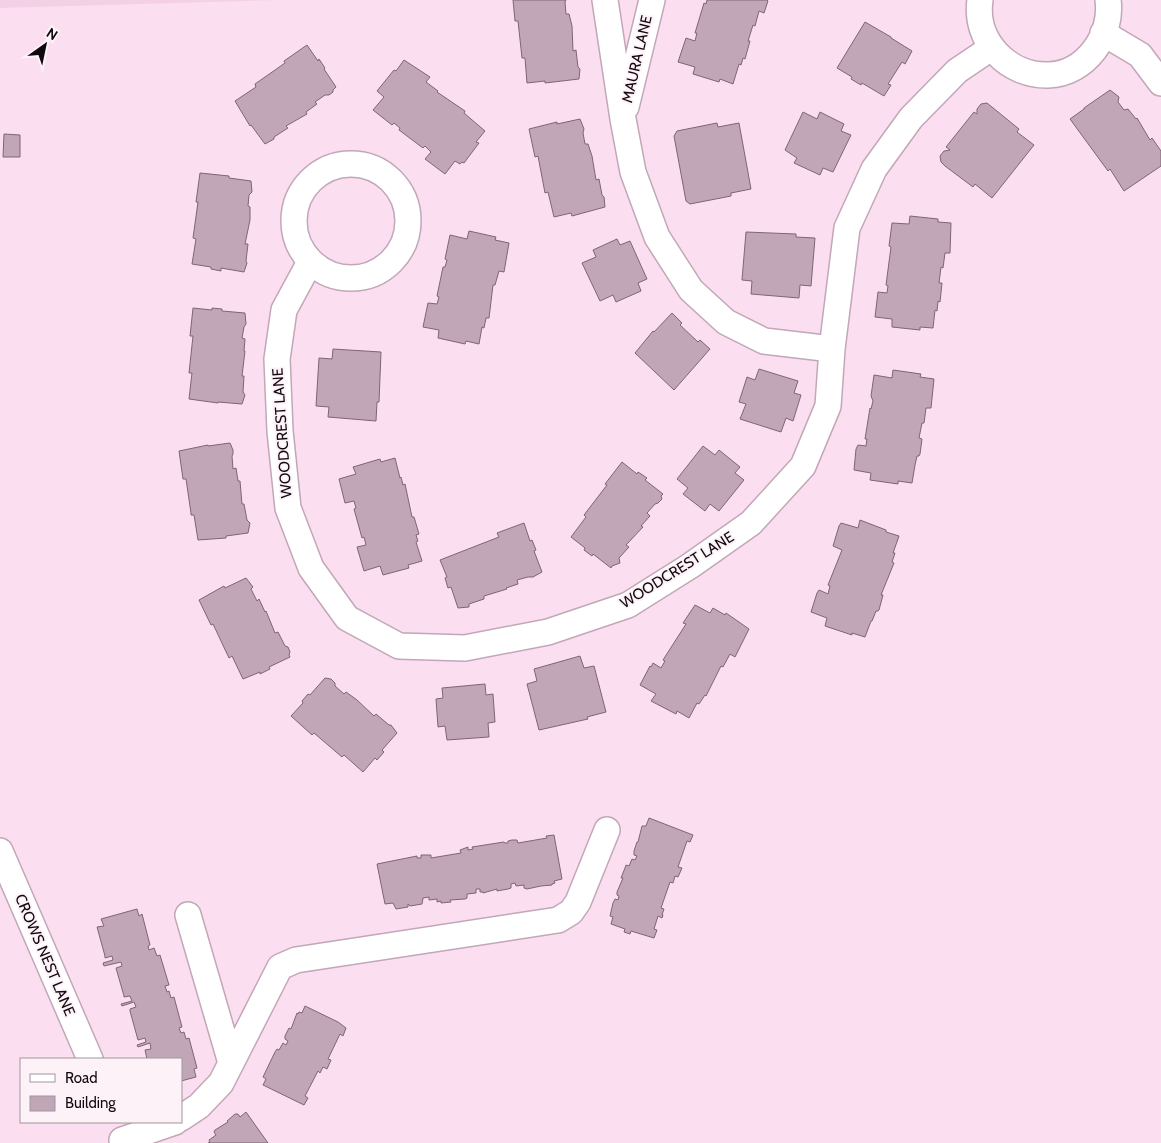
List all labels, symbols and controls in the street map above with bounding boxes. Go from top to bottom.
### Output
street label: MAURA LANE [618,13,656,105]
north arrow [20,20,70,70]
text: N [43,24,61,44]
street label: WOODCREST LANE [268,367,296,499]
street label: WOODCREST LANE [617,528,737,612]
street label: CROWS NEST LANE [11,891,79,1019]
legend [20,1058,182,1123]
text: Road [65,1069,98,1087]
text: Building [65,1094,116,1112]

